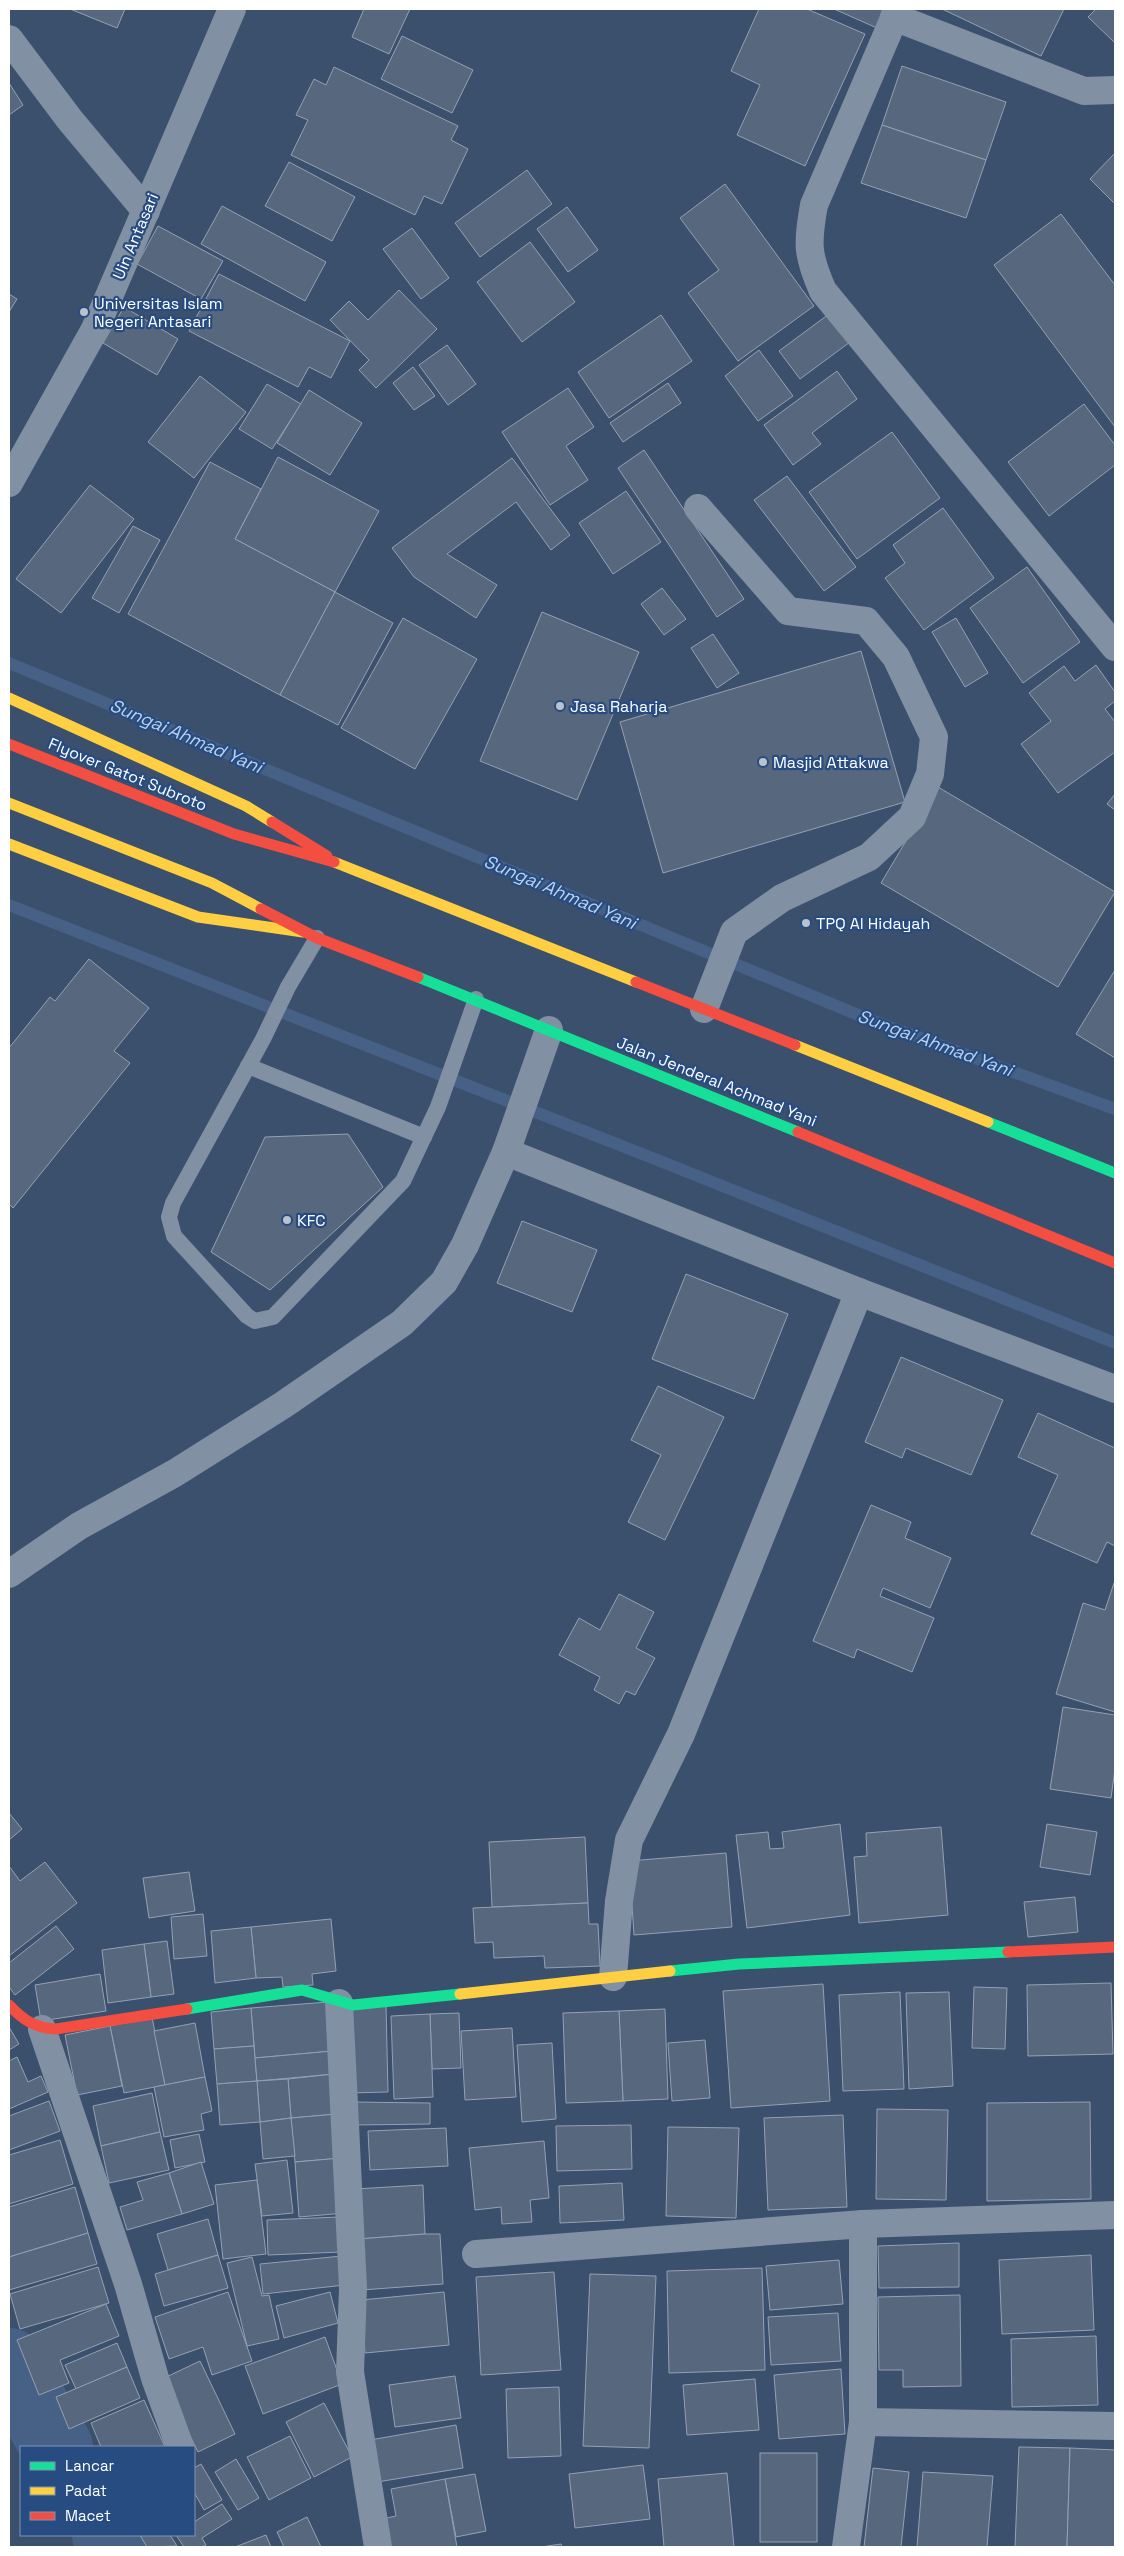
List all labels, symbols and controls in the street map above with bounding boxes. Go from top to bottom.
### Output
street label: Uin Antasari [108,190,163,283]
place label: Universitas Islam Negeri Antasari [94,293,223,332]
marker: Universitas Islam Negeri Antasari [78,306,90,318]
water label: Sungai Ahmad Yani [107,693,268,779]
place label: Jasa Raharja [570,696,667,717]
marker: Jasa Raharja [554,700,566,712]
street label: Flyover Gatot Subroto [45,733,210,816]
place label: Masjid Attakwa [773,752,889,773]
marker: Masjid Attakwa [757,756,769,768]
water label: Sungai Ahmad Yani [481,849,642,935]
place label: TPQ Al Hidayah [816,913,930,934]
marker: TPQ Al Hidayah [800,917,812,929]
water label: Sungai Ahmad Yani [855,1004,1018,1082]
street label: Jalan Jenderal Achmad Yani [614,1032,820,1131]
place label: KFC [297,1210,326,1231]
marker: KFC [281,1214,293,1226]
legend [20,2446,195,2536]
text: Lancar [65,2456,115,2475]
text: Padat [65,2481,107,2500]
text: Macet [65,2506,111,2525]

